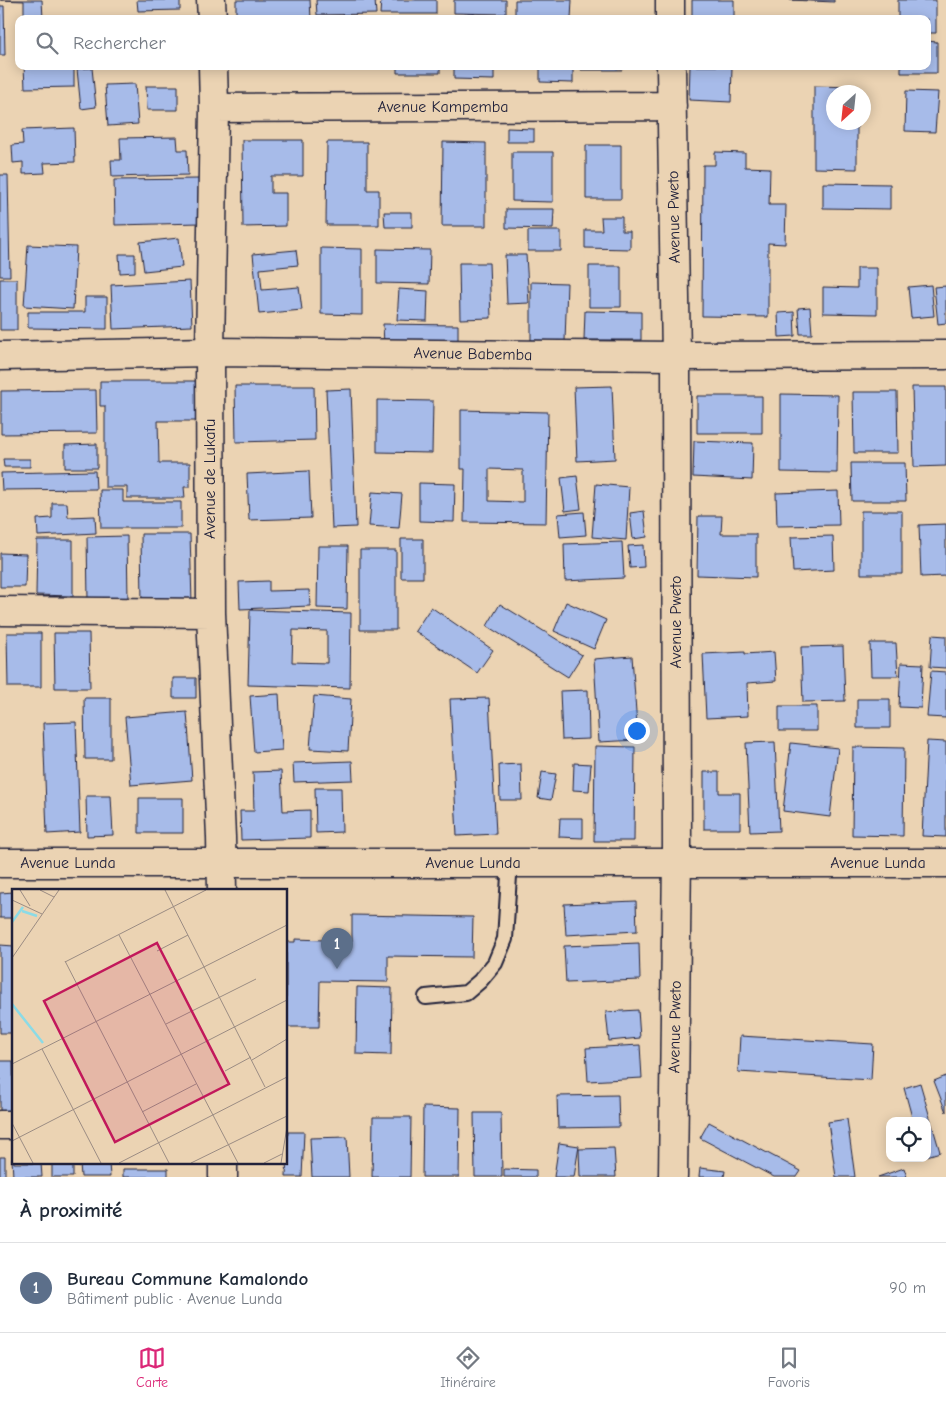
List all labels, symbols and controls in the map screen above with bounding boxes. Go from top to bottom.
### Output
search box [15,15,931,70]
icon: search [33,29,61,57]
text: Rechercher [73,32,166,54]
north arrow [826,85,871,130]
street label: Avenue Kampemba [377,98,509,116]
street label: Avenue Pweto [664,170,684,264]
street label: Avenue Babemba [413,344,533,364]
street label: Avenue de Lukafu [201,419,219,539]
street label: Avenue Pweto [667,576,685,668]
your location [624,718,650,744]
street label: Avenue Lunda [20,854,116,872]
street label: Avenue Lunda [425,854,521,872]
street label: Avenue Lunda [830,854,926,872]
inset map [12,889,288,1164]
pin: 1 [321,928,353,969]
street label: Avenue Pweto [665,980,685,1074]
map controls [886,1117,931,1162]
button: locate [886,1117,931,1162]
text: À proximité [20,1198,122,1222]
text: Bureau Commune Kamalondo [67,1268,308,1290]
text: 1 [33,1279,39,1297]
text: 90 m [889,1279,926,1297]
text: Bâtiment public · Avenue Lunda [67,1290,283,1308]
tab: Carte [136,1344,168,1391]
tab: Itinéraire [440,1344,496,1391]
tab: Favoris [768,1344,810,1391]

